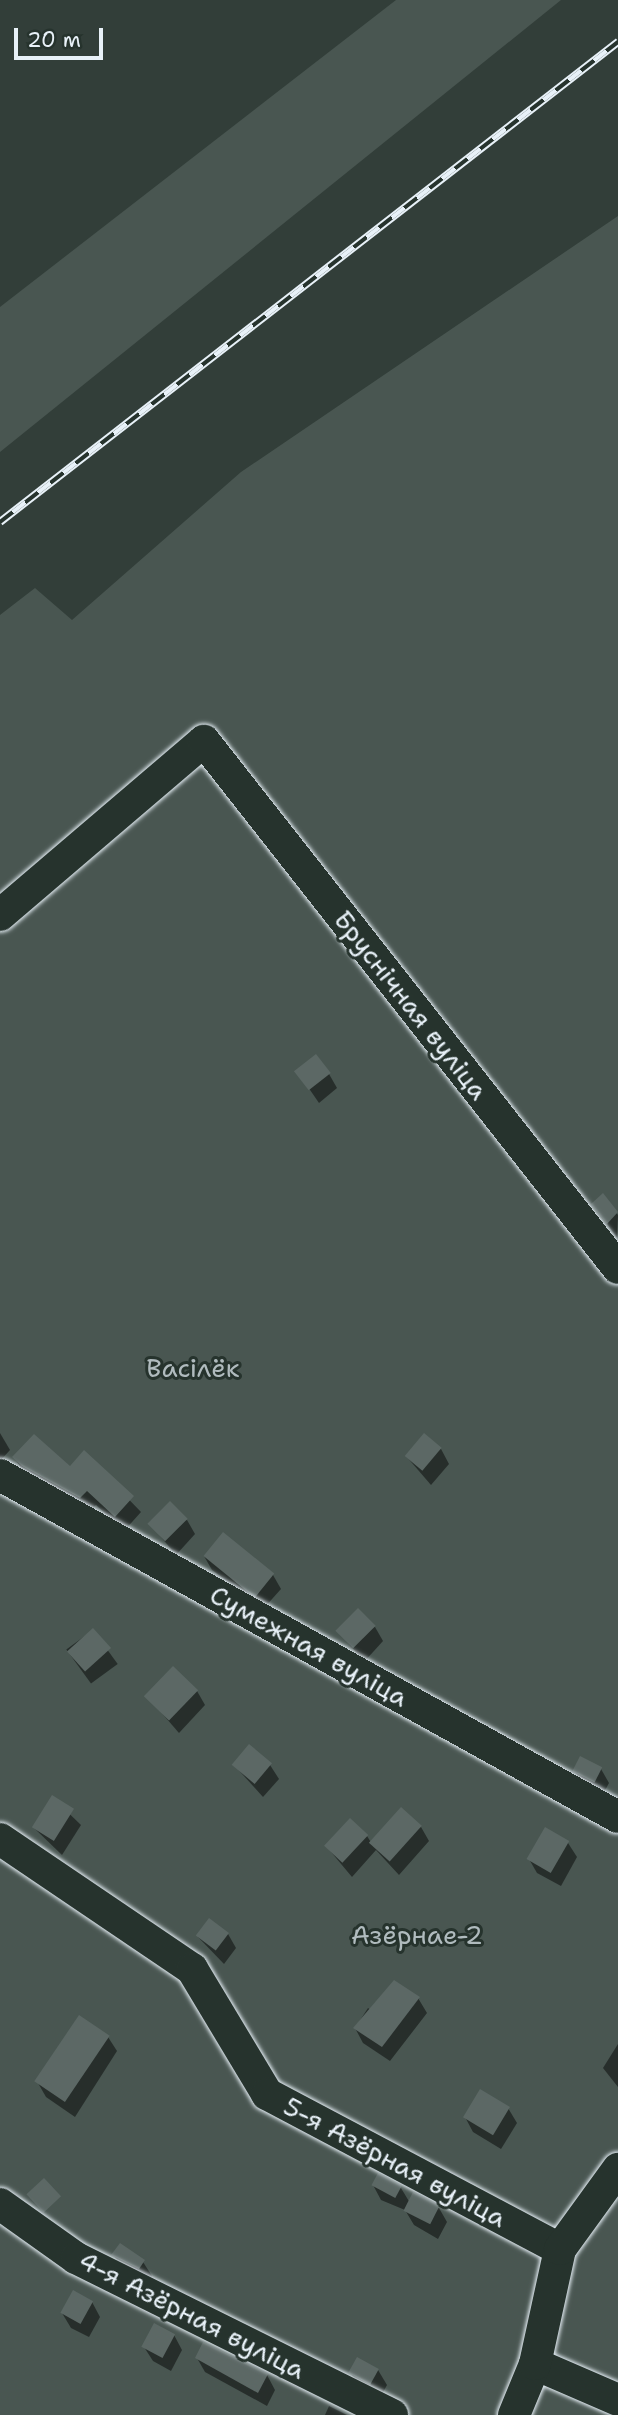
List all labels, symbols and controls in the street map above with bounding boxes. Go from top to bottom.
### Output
scale bar [18,14,107,58]
text: 20 m [27,26,81,54]
street label: Бруснічная вуліца [327,904,495,1106]
park label: Васілёк [146,1352,240,1384]
street label: Сумежная вуліца [205,1579,413,1713]
park label: Азёрнае-2 [351,1919,483,1951]
street label: 5-я Азёрная вуліца [278,2090,512,2234]
street label: 4-я Азёрная вуліца [74,2244,310,2386]

